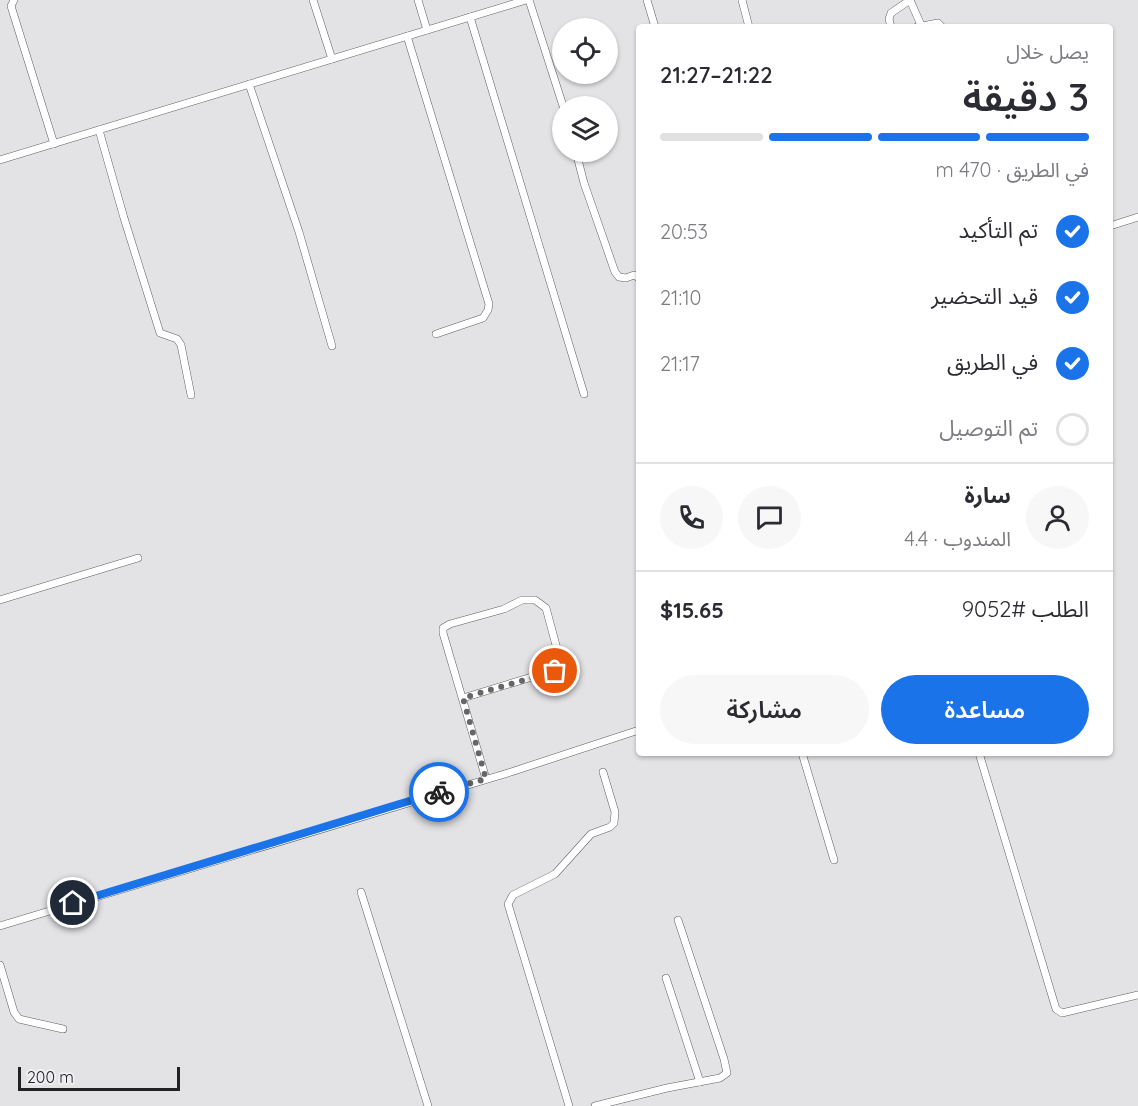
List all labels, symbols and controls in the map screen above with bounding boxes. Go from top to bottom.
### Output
map controls [552,18,618,162]
button: locate [552,18,618,84]
text: يصل خلال [1006,39,1089,64]
text: 21:22–21:27 [660,61,773,89]
text: 3 دقيقة [963,72,1089,121]
button: layers [552,96,618,162]
text: في الطريق · 470 m [936,157,1089,182]
icon: check [1056,215,1089,248]
text: تم التأكيد [959,216,1038,244]
text: 20:53 [660,219,708,244]
icon: check [1056,281,1089,314]
text: قيد التحضير [931,282,1038,310]
text: 21:10 [660,285,702,310]
icon: check [1056,347,1089,380]
text: في الطريق [947,348,1038,376]
text: 21:17 [660,351,700,376]
text: تم التوصيل [939,414,1038,442]
text: سارة [965,481,1011,509]
button: phone [660,486,723,549]
button: chat [738,486,801,549]
button: person [1026,486,1089,549]
text: المندوب · 4.4 [904,526,1011,551]
text: الطلب #9052 [962,595,1089,623]
text: $15.65 [660,596,724,624]
pin [529,645,580,696]
icon: bag [538,654,571,687]
button: مشاركة [660,675,869,744]
button: مساعدة [881,675,1089,744]
courier [409,762,469,822]
icon: bike [423,776,456,809]
pin [47,877,98,928]
icon: home [56,886,89,919]
scale bar [18,1064,180,1092]
text: 200 m [27,1067,74,1087]

